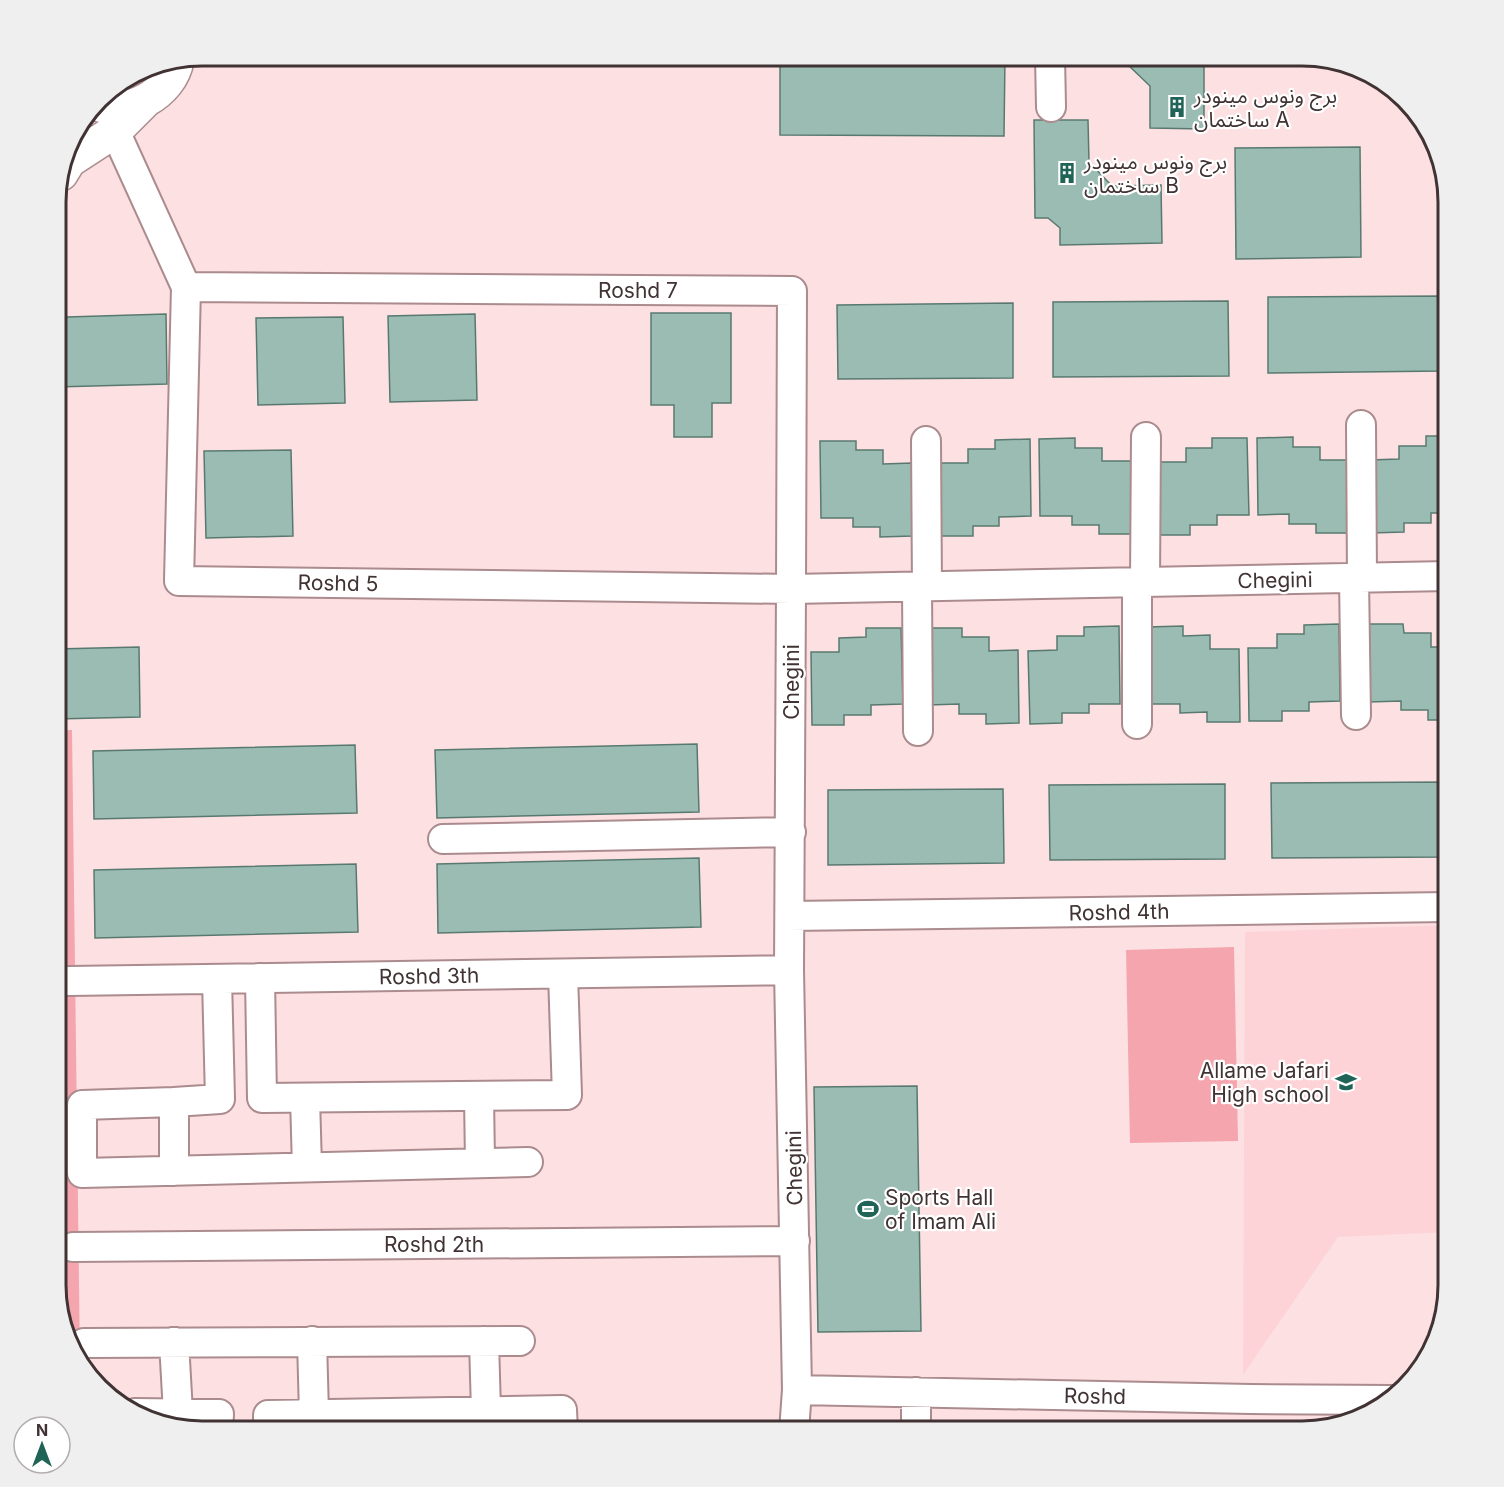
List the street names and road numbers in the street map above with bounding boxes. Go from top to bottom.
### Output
street label: Roshd 7 [598,278,678,303]
street label: Chegini [1237,567,1313,593]
street label: Roshd 5 [297,570,379,596]
street label: Chegini [779,644,804,720]
street label: Roshd 4th [1068,899,1170,925]
street label: Roshd 3th [379,963,479,989]
street label: Chegini [781,1130,807,1206]
street label: Roshd 2th [384,1232,484,1257]
street label: Roshd [1064,1383,1126,1409]

